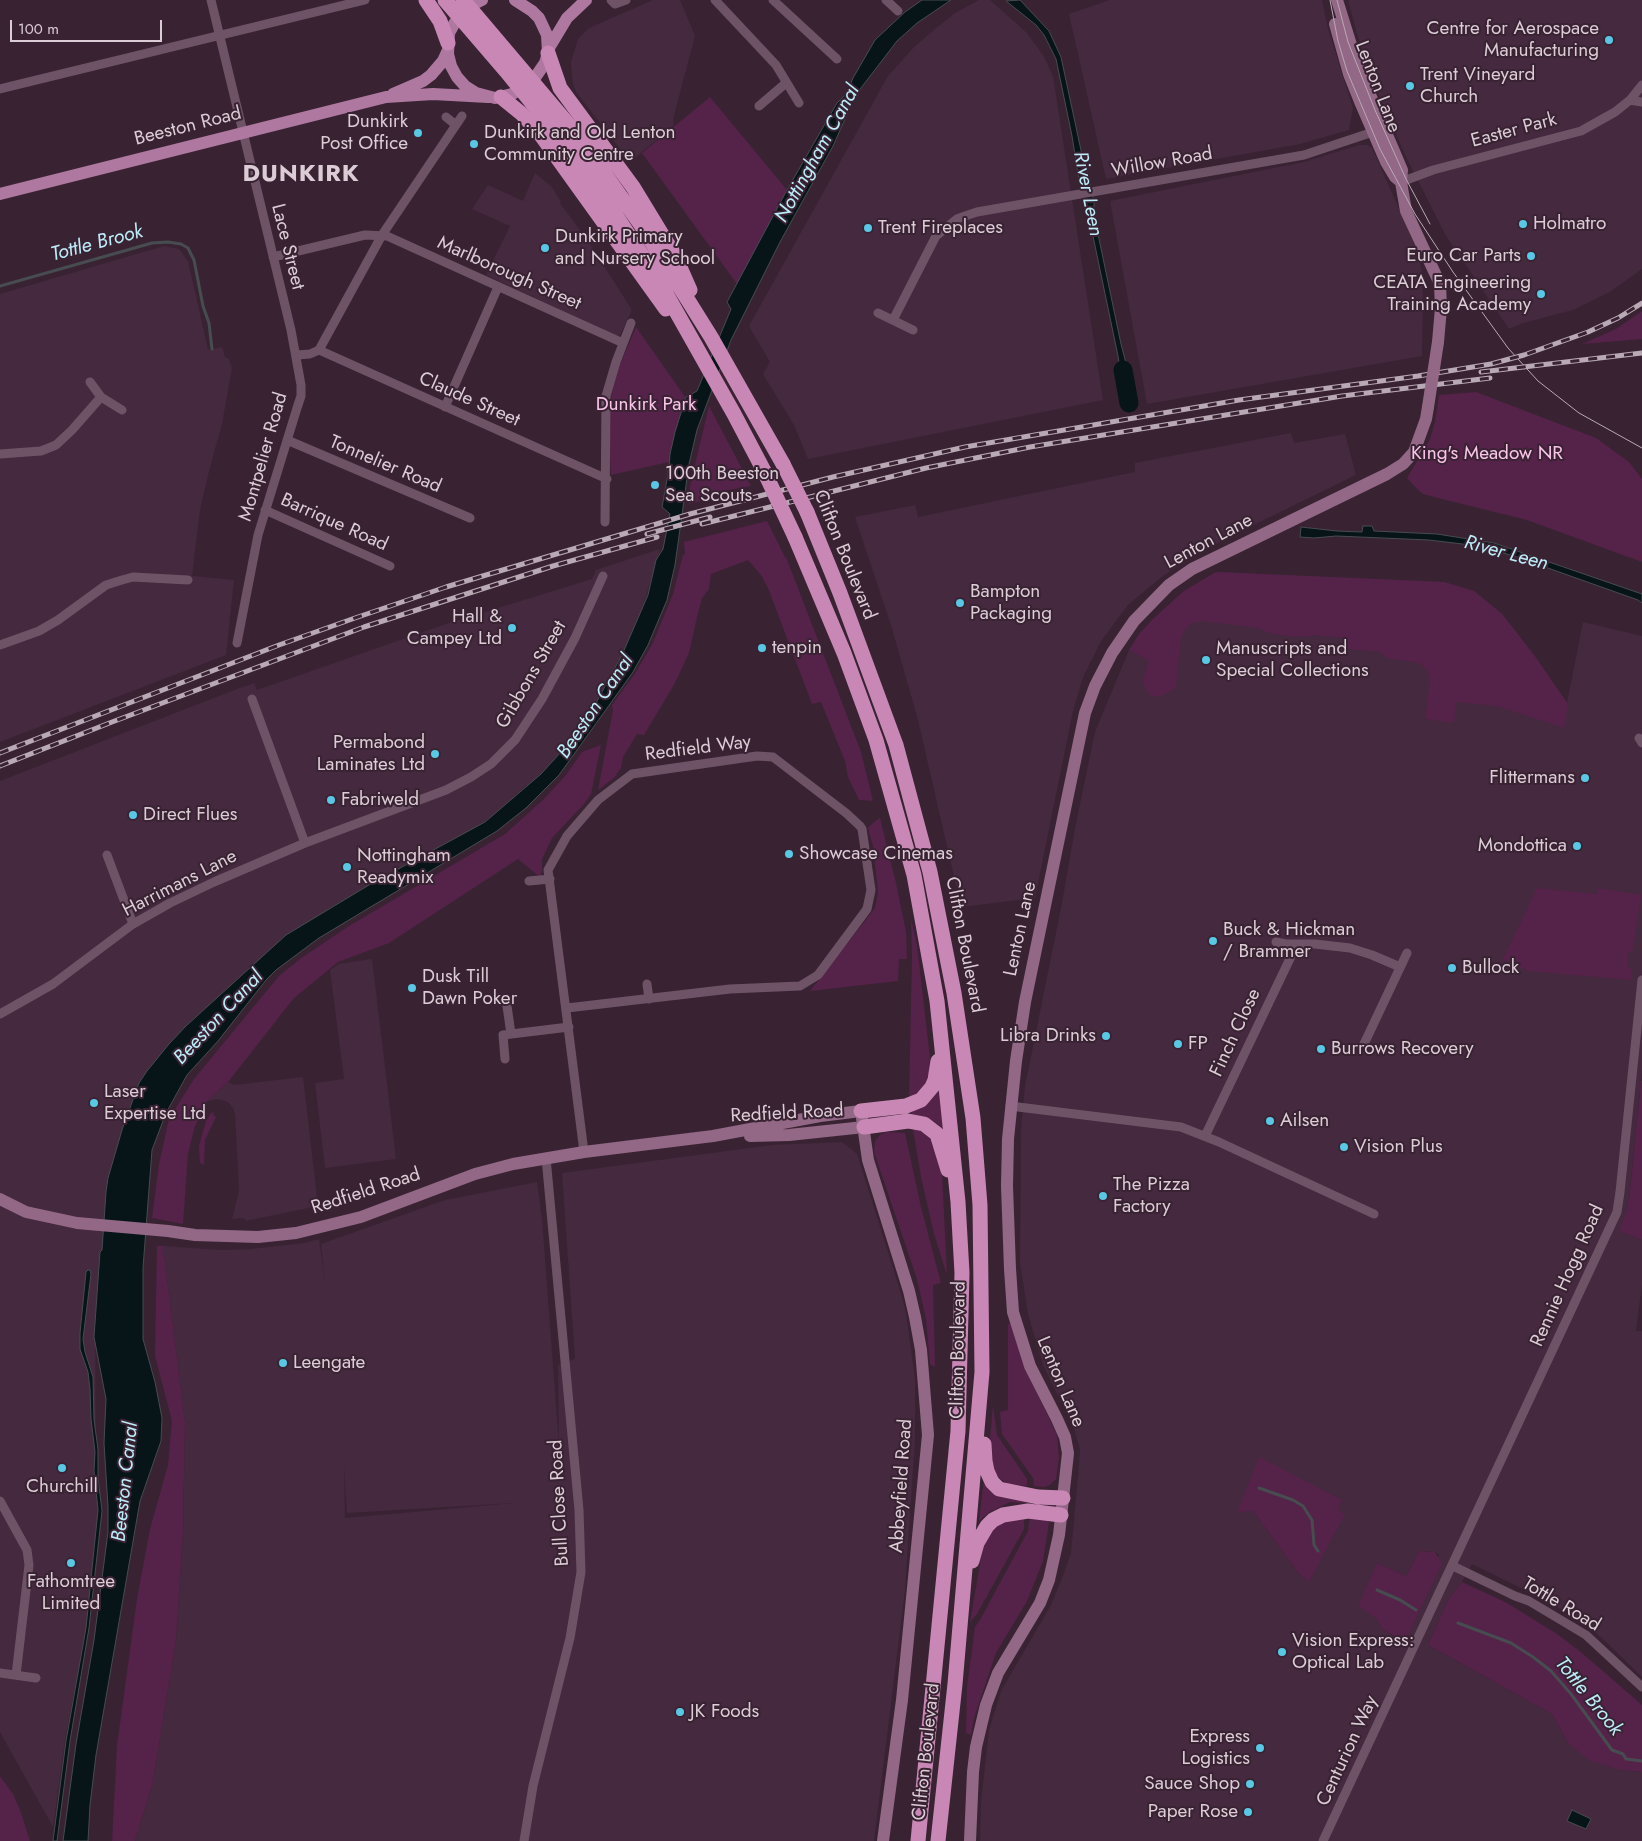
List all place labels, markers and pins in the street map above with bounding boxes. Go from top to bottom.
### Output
place label: Centre for Aerospace Manufacturing [1426,18,1599,62]
marker: Centre for Aerospace Manufacturing [1603,34,1615,46]
place label: Trent Vineyard Church [1420,64,1535,108]
marker: Trent Vineyard Church [1404,80,1416,92]
place label: Dunkirk Post Office [320,111,408,155]
place label: Dunkirk and Old Lenton Community Centre [484,122,676,166]
marker: Dunkirk Post Office [412,127,424,139]
marker: Dunkirk and Old Lenton Community Centre [468,138,480,150]
place label: Holmatro [1533,213,1606,235]
place label: Trent Fireplaces [878,217,1003,239]
marker: Holmatro [1517,218,1529,230]
marker: Trent Fireplaces [862,222,874,234]
place label: Dunkirk Primary and Nursery School [555,226,715,270]
marker: Dunkirk Primary and Nursery School [539,242,551,254]
place label: Euro Car Parts [1406,245,1521,267]
marker: Euro Car Parts [1525,250,1537,262]
place label: CEATA Engineering Training Academy [1373,272,1531,316]
marker: CEATA Engineering Training Academy [1535,288,1547,300]
place label: 100th Beeston Sea Scouts [665,463,779,507]
marker: 100th Beeston Sea Scouts [649,479,661,491]
place label: Bampton Packaging [970,581,1052,625]
marker: Bampton Packaging [954,597,966,609]
place label: Hall & Campey Ltd [407,606,502,650]
marker: Hall & Campey Ltd [506,622,518,634]
place label: tenpin [772,637,822,659]
place label: Manuscripts and Special Collections [1216,638,1369,682]
marker: tenpin [756,642,768,654]
marker: Manuscripts and Special Collections [1200,654,1212,666]
place label: Permabond Laminates Ltd [317,732,425,776]
marker: Permabond Laminates Ltd [429,748,441,760]
place label: Flittermans [1489,767,1575,789]
marker: Flittermans [1579,772,1591,784]
place label: Fabriweld [341,789,419,811]
marker: Fabriweld [325,794,337,806]
place label: Direct Flues [143,804,238,826]
marker: Direct Flues [127,809,139,821]
place label: Mondottica [1478,835,1567,857]
marker: Mondottica [1571,840,1583,852]
place label: Showcase Cinemas [799,843,953,865]
place label: Nottingham Readymix [357,845,451,889]
marker: Showcase Cinemas [783,848,795,860]
marker: Nottingham Readymix [341,861,353,873]
place label: Buck & Hickman / Brammer [1223,919,1355,963]
marker: Buck & Hickman / Brammer [1207,935,1219,947]
place label: Bullock [1462,957,1519,979]
marker: Bullock [1446,962,1458,974]
place label: Dusk Till Dawn Poker [422,966,517,1010]
marker: Dusk Till Dawn Poker [406,982,418,994]
place label: Libra Drinks [1000,1025,1096,1047]
marker: Libra Drinks [1100,1030,1112,1042]
place label: FP [1188,1033,1208,1055]
marker: FP [1172,1038,1184,1050]
place label: Burrows Recovery [1331,1038,1474,1060]
marker: Burrows Recovery [1315,1043,1327,1055]
place label: Laser Expertise Ltd [104,1081,206,1125]
marker: Laser Expertise Ltd [88,1097,100,1109]
place label: Ailsen [1280,1110,1329,1132]
marker: Ailsen [1264,1115,1276,1127]
place label: Vision Plus [1354,1136,1443,1158]
marker: Vision Plus [1338,1141,1350,1153]
place label: The Pizza Factory [1113,1174,1190,1218]
marker: The Pizza Factory [1097,1190,1109,1202]
place label: Leengate [293,1352,365,1374]
marker: Leengate [277,1357,289,1369]
marker: Churchill [56,1462,68,1474]
place label: Churchill [26,1476,98,1498]
marker: Fathomtree Limited [65,1557,77,1569]
place label: Fathomtree Limited [27,1571,115,1615]
place label: Vision Express: Optical Lab [1292,1630,1414,1674]
marker: Vision Express: Optical Lab [1276,1646,1288,1658]
place label: JK Foods [690,1701,759,1723]
marker: JK Foods [674,1706,686,1718]
place label: Express Logistics [1181,1726,1250,1770]
marker: Express Logistics [1254,1742,1266,1754]
place label: Sauce Shop [1144,1773,1240,1795]
marker: Sauce Shop [1244,1778,1256,1790]
place label: Paper Rose [1148,1801,1238,1823]
marker: Paper Rose [1242,1806,1254,1818]

